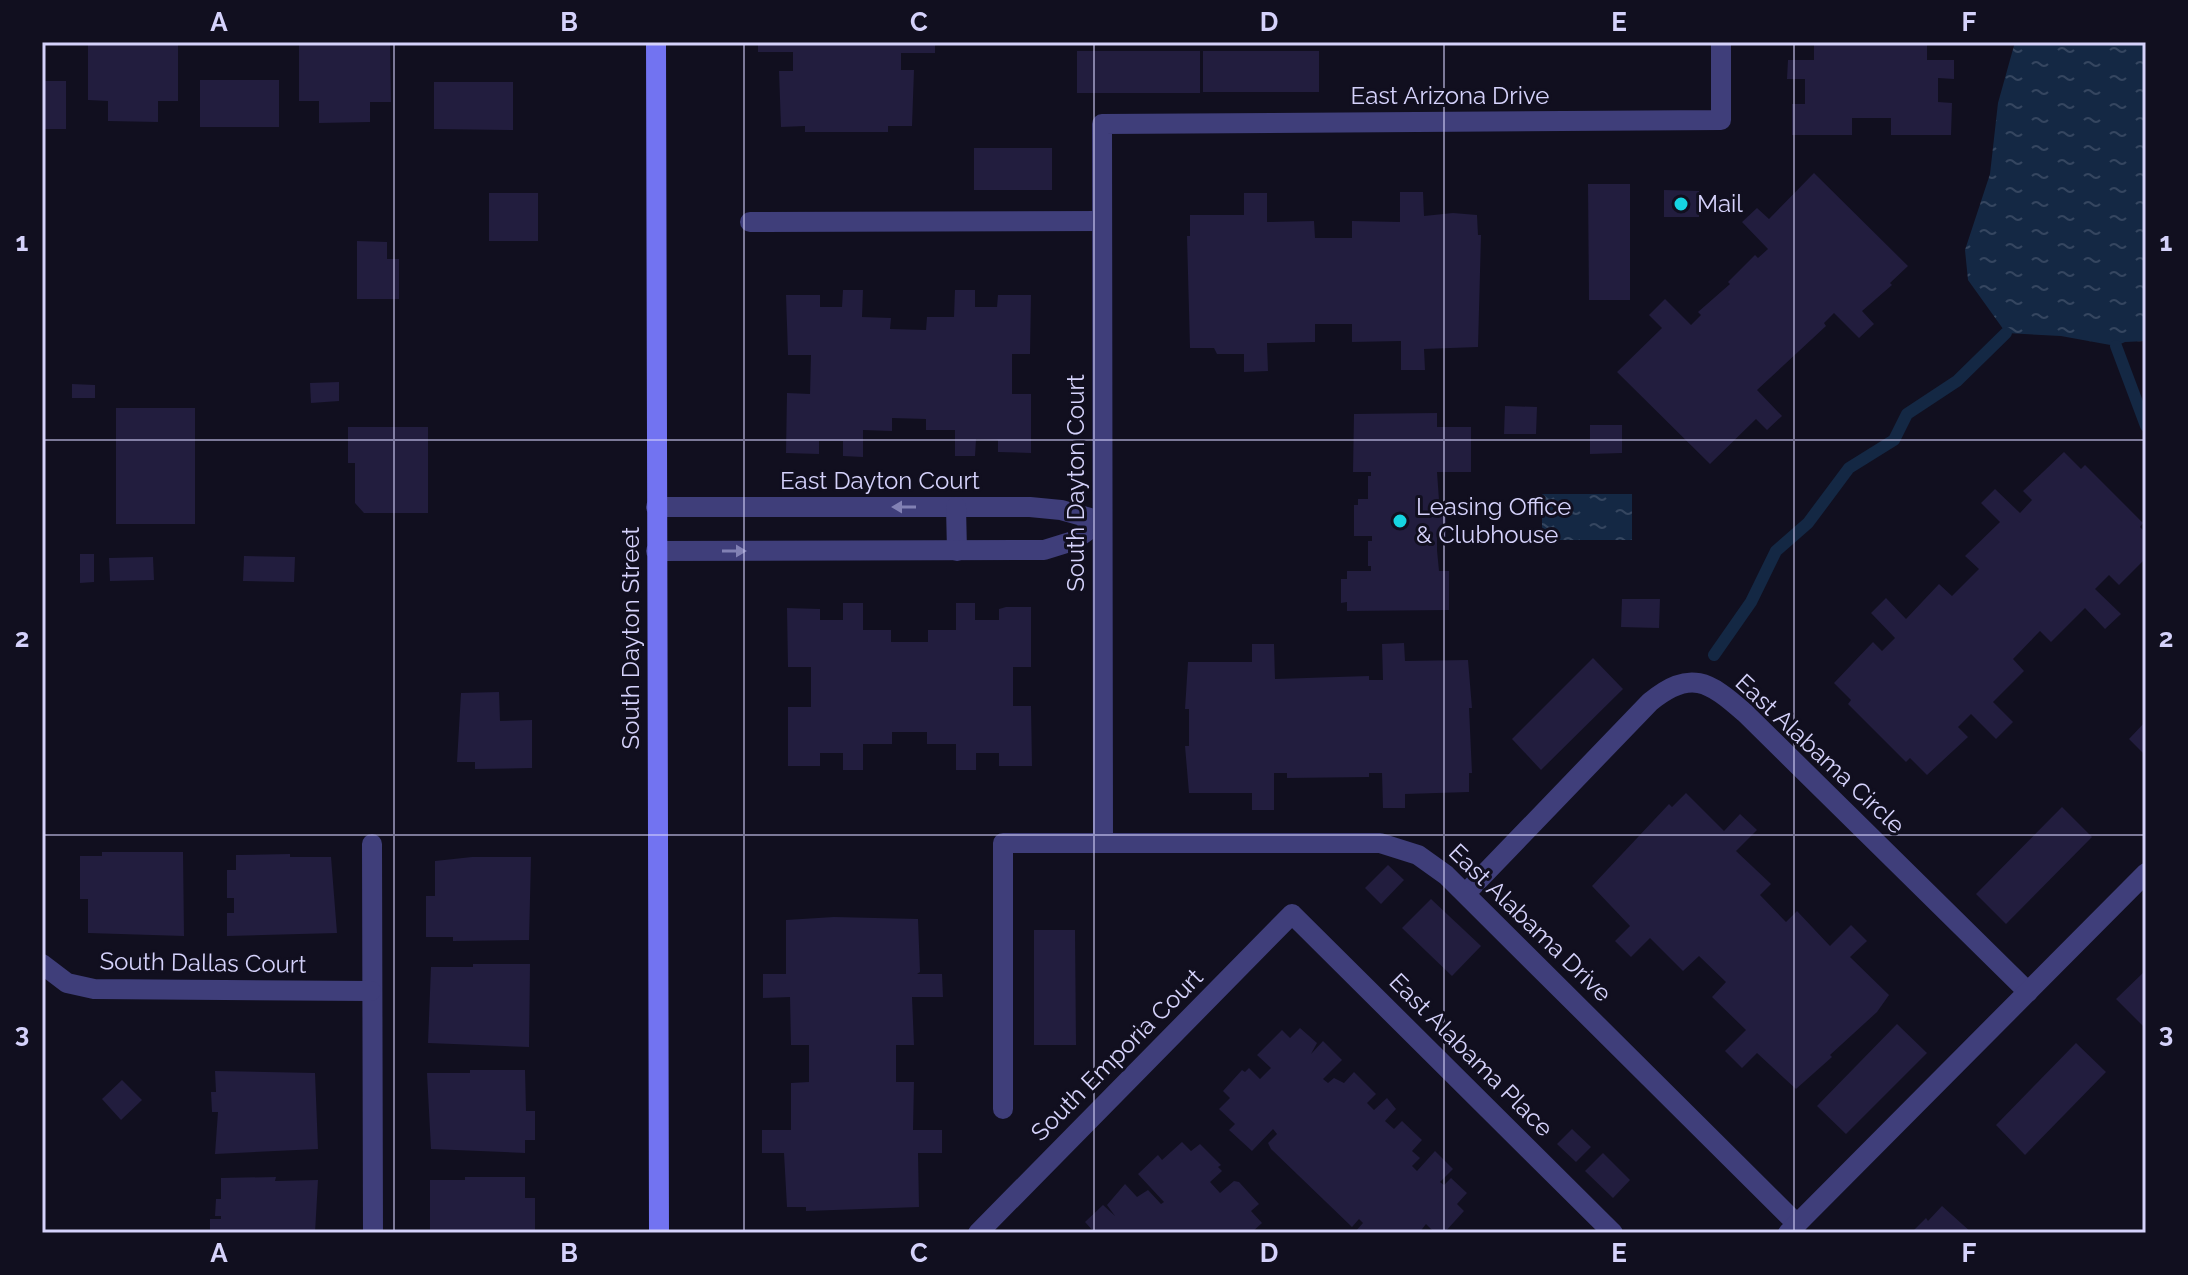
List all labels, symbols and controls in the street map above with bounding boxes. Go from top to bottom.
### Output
text: A [210,7,228,37]
text: B [560,7,578,37]
text: C [910,7,928,37]
text: D [1260,7,1278,37]
text: E [1611,7,1627,37]
text: F [1962,7,1977,37]
street label: East Arizona Drive [1351,81,1549,110]
place label: Mail [1697,189,1743,218]
marker: Mail [1672,195,1690,213]
text: 1 [16,227,29,257]
text: 1 [2160,227,2173,257]
street label: South Dayton Court [1061,374,1090,592]
street label: East Dayton Court [780,466,980,495]
place label: Leasing Office & Clubhouse [1416,492,1571,549]
one-way arrow [891,501,916,513]
marker: Leasing Office & Clubhouse [1391,512,1409,530]
street label: South Dayton Street [616,527,645,749]
one-way arrow [722,545,747,557]
text: 2 [15,623,29,653]
text: 2 [2159,623,2173,653]
street label: East Alabama Circle [1730,668,1911,840]
street label: East Alabama Drive [1443,838,1618,1008]
street label: South Dallas Court [99,946,307,979]
street label: South Emporia Court [1025,963,1209,1147]
street label: East Alabama Place [1384,967,1559,1142]
text: 3 [15,1018,29,1048]
text: 3 [2159,1018,2173,1048]
text: A [210,1238,228,1268]
text: B [560,1238,578,1268]
text: C [910,1238,928,1268]
text: D [1260,1238,1278,1268]
text: E [1611,1238,1627,1268]
text: F [1962,1238,1977,1268]

